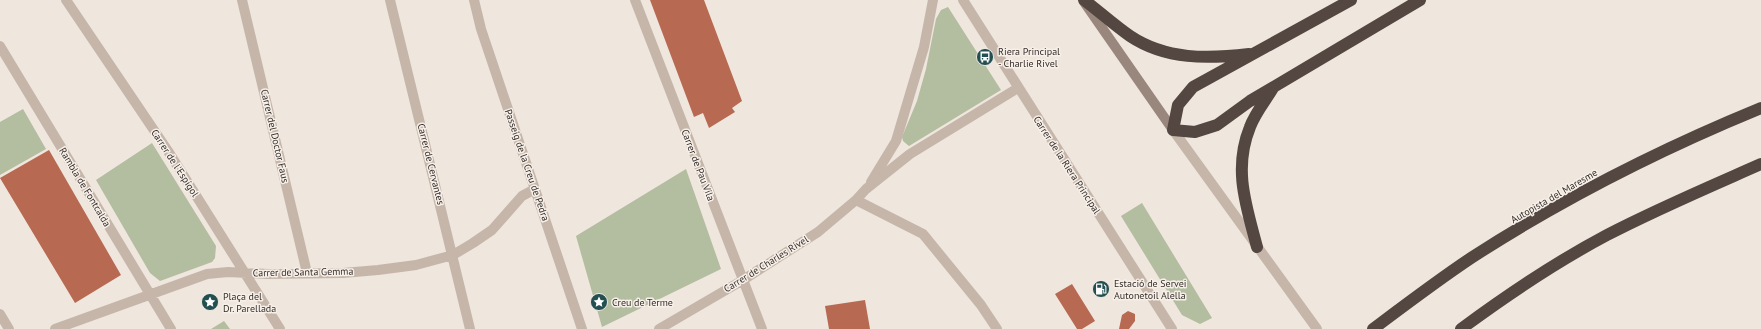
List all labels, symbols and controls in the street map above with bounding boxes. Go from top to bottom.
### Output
place label: Riera Principal - Charlie Rivel [998,45,1060,70]
bus stop icon: Riera Principal - Charlie Rivel [975,47,995,67]
street label: Carrer del Doctor Faus [258,88,292,184]
street label: Passeig de la Creu de Pedra [502,107,552,223]
street label: Carrer de la Riera Principal [1030,114,1104,216]
street label: Carrer de Cervantes [415,122,447,206]
street label: Carrer de l'Espígol [148,127,202,199]
street label: Carrer de Pau Vila [678,127,718,203]
street label: Rambla de Fontcalda [56,145,114,229]
street label: Autopista del Maresme [1508,166,1600,226]
street label: Carrer de Charles Rivel [721,233,811,295]
street label: Carrer de Santa Gemma [253,265,354,279]
place label: Estació de Servei Autonetoil Alella [1114,277,1187,302]
fuel station icon: Estació de Servei Autonetoil Alella [1091,279,1111,299]
place label: Plaça del Dr. Parellada [223,290,276,315]
place icon: Plaça del Dr. Parellada [200,292,220,312]
place icon: Creu de Terme [589,292,609,312]
place label: Creu de Terme [612,296,673,309]

